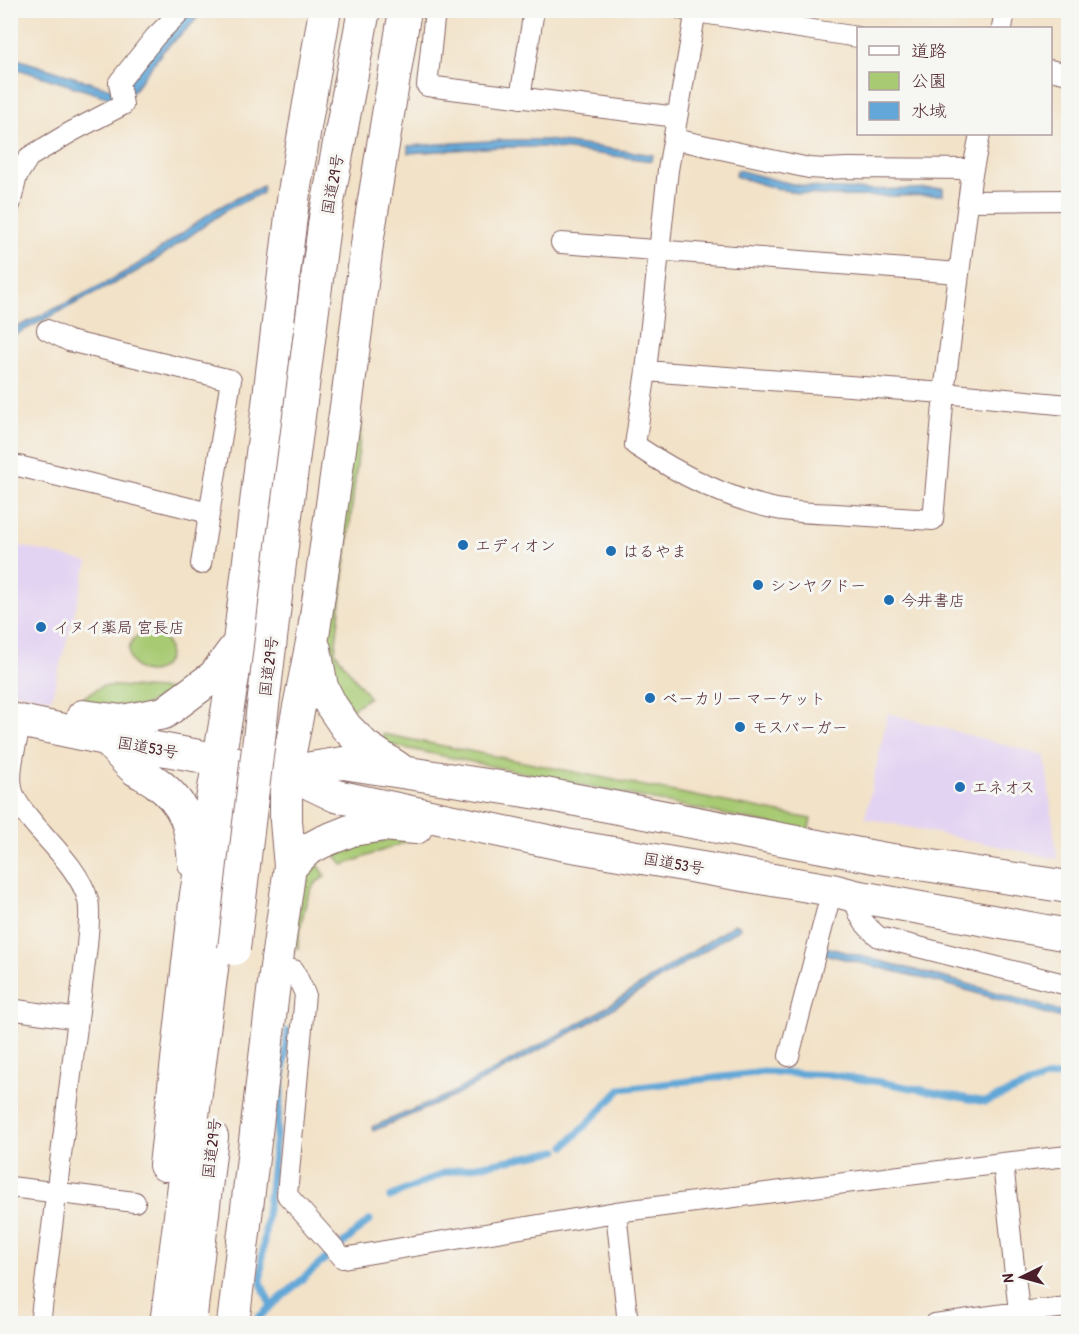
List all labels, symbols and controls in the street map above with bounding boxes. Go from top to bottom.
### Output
legend [857,27,1052,135]
text: 道路 [911,38,947,63]
text: 公園 [911,68,947,93]
text: 水域 [911,98,947,123]
street label: 国道29号 [316,152,348,216]
place label: エディオン [475,534,556,556]
marker: エディオン [456,538,470,552]
place label: はるやま [623,540,687,562]
marker: はるやま [604,544,618,558]
place label: シンヤクドー [770,574,866,596]
marker: シンヤクドー [751,578,765,592]
place label: 今井書店 [901,589,965,611]
marker: 今井書店 [882,593,896,607]
place label: イヌイ薬局 宮長店 [53,616,185,638]
marker: イヌイ薬局 宮長店 [34,620,48,634]
street label: 国道29号 [253,634,283,698]
place label: ベーカリー マーケット [662,687,826,709]
marker: ベーカリー マーケット [643,691,657,705]
place label: モスバーガー [752,716,848,738]
marker: モスバーガー [733,720,747,734]
street label: 国道53号 [116,731,180,763]
place label: エネオス [972,776,1035,798]
marker: エネオス [953,780,967,794]
street label: 国道53号 [642,847,706,879]
street label: 国道29号 [196,1116,226,1180]
north arrow [992,1247,1052,1307]
text: N [996,1273,1018,1284]

